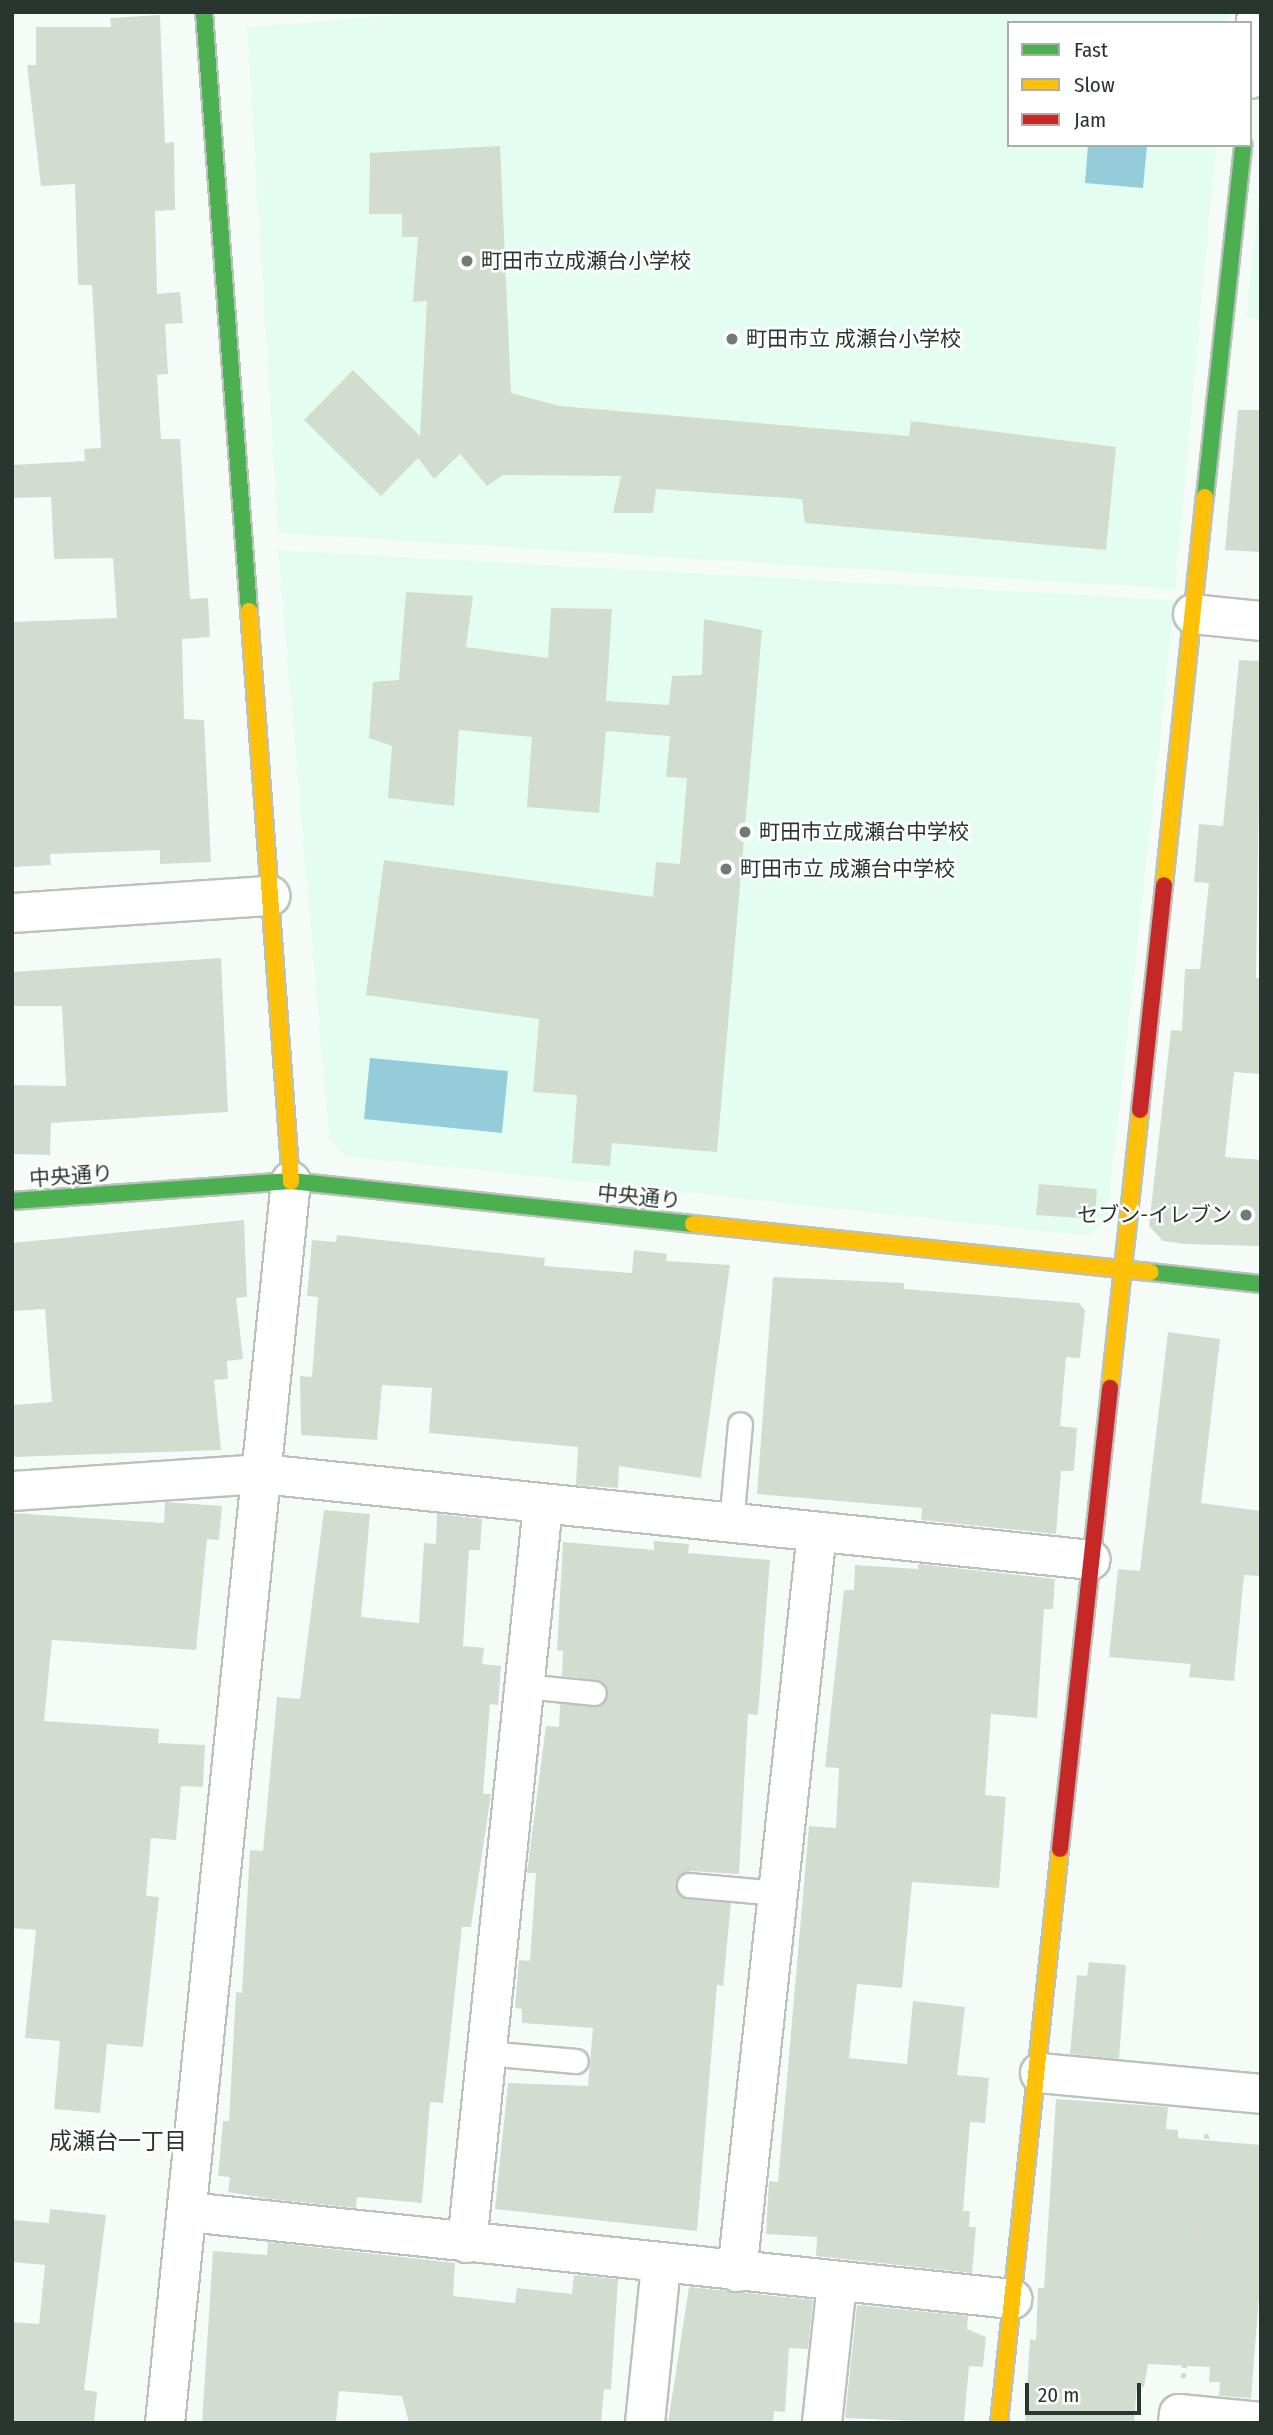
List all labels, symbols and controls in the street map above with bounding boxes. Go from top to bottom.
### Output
legend [1007,21,1252,147]
text: Fast [1074,37,1108,63]
text: Slow [1074,72,1115,98]
text: Jam [1074,107,1106,133]
place label: 町田市立成瀬台小学校 [481,248,691,274]
marker: 町田市立成瀬台小学校 [459,253,475,269]
place label: 町田市立 成瀬台小学校 [746,326,961,352]
marker: 町田市立 成瀬台小学校 [724,331,740,347]
place label: 町田市立成瀬台中学校 [759,819,969,845]
marker: 町田市立成瀬台中学校 [737,824,753,840]
place label: 町田市立 成瀬台中学校 [740,856,955,882]
marker: 町田市立 成瀬台中学校 [718,861,734,877]
street label: 中央通り [28,1161,114,1191]
street label: 中央通り [596,1180,682,1214]
place label: セブン-イレブン [1077,1202,1232,1228]
marker: セブン-イレブン [1238,1207,1254,1223]
district label: 成瀬台一丁目 [49,2127,187,2155]
scale bar [1028,2368,1144,2412]
text: 20 m [1038,2382,1079,2408]

